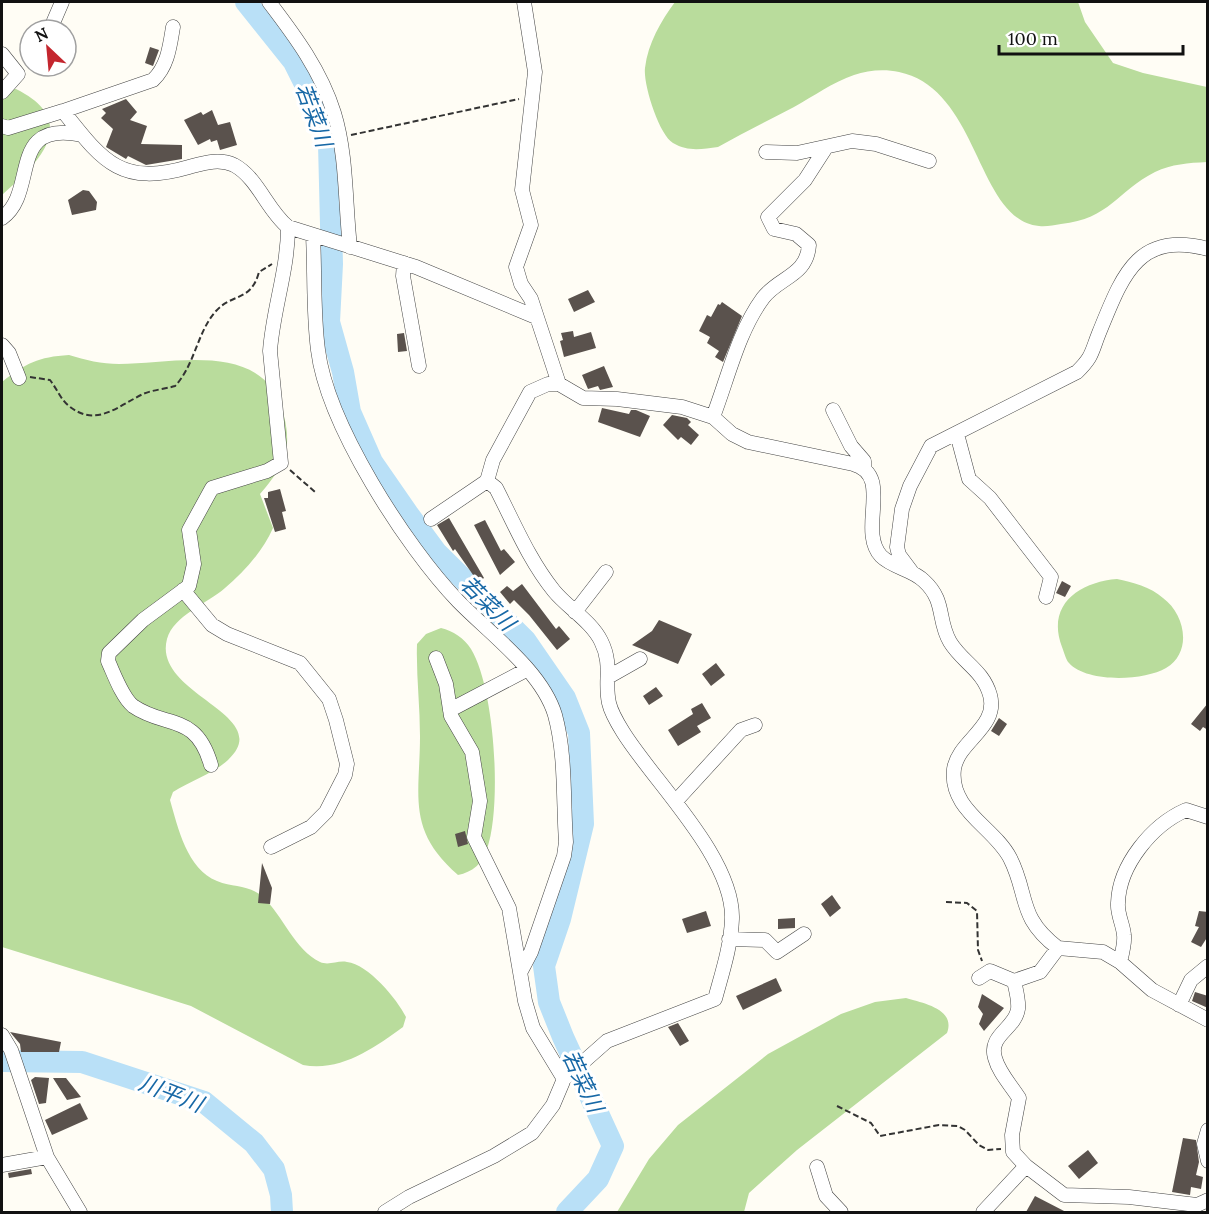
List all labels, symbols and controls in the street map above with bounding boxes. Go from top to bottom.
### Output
north arrow [18,18,78,78]
scale bar [999,18,1184,56]
text: N [31,23,51,46]
text: 100 m [1008,27,1058,50]
water label: 若菜川 [290,79,339,153]
water label: 若菜川 [455,570,523,638]
water label: 若菜川 [556,1045,610,1119]
water label: 川平川 [135,1068,209,1119]

